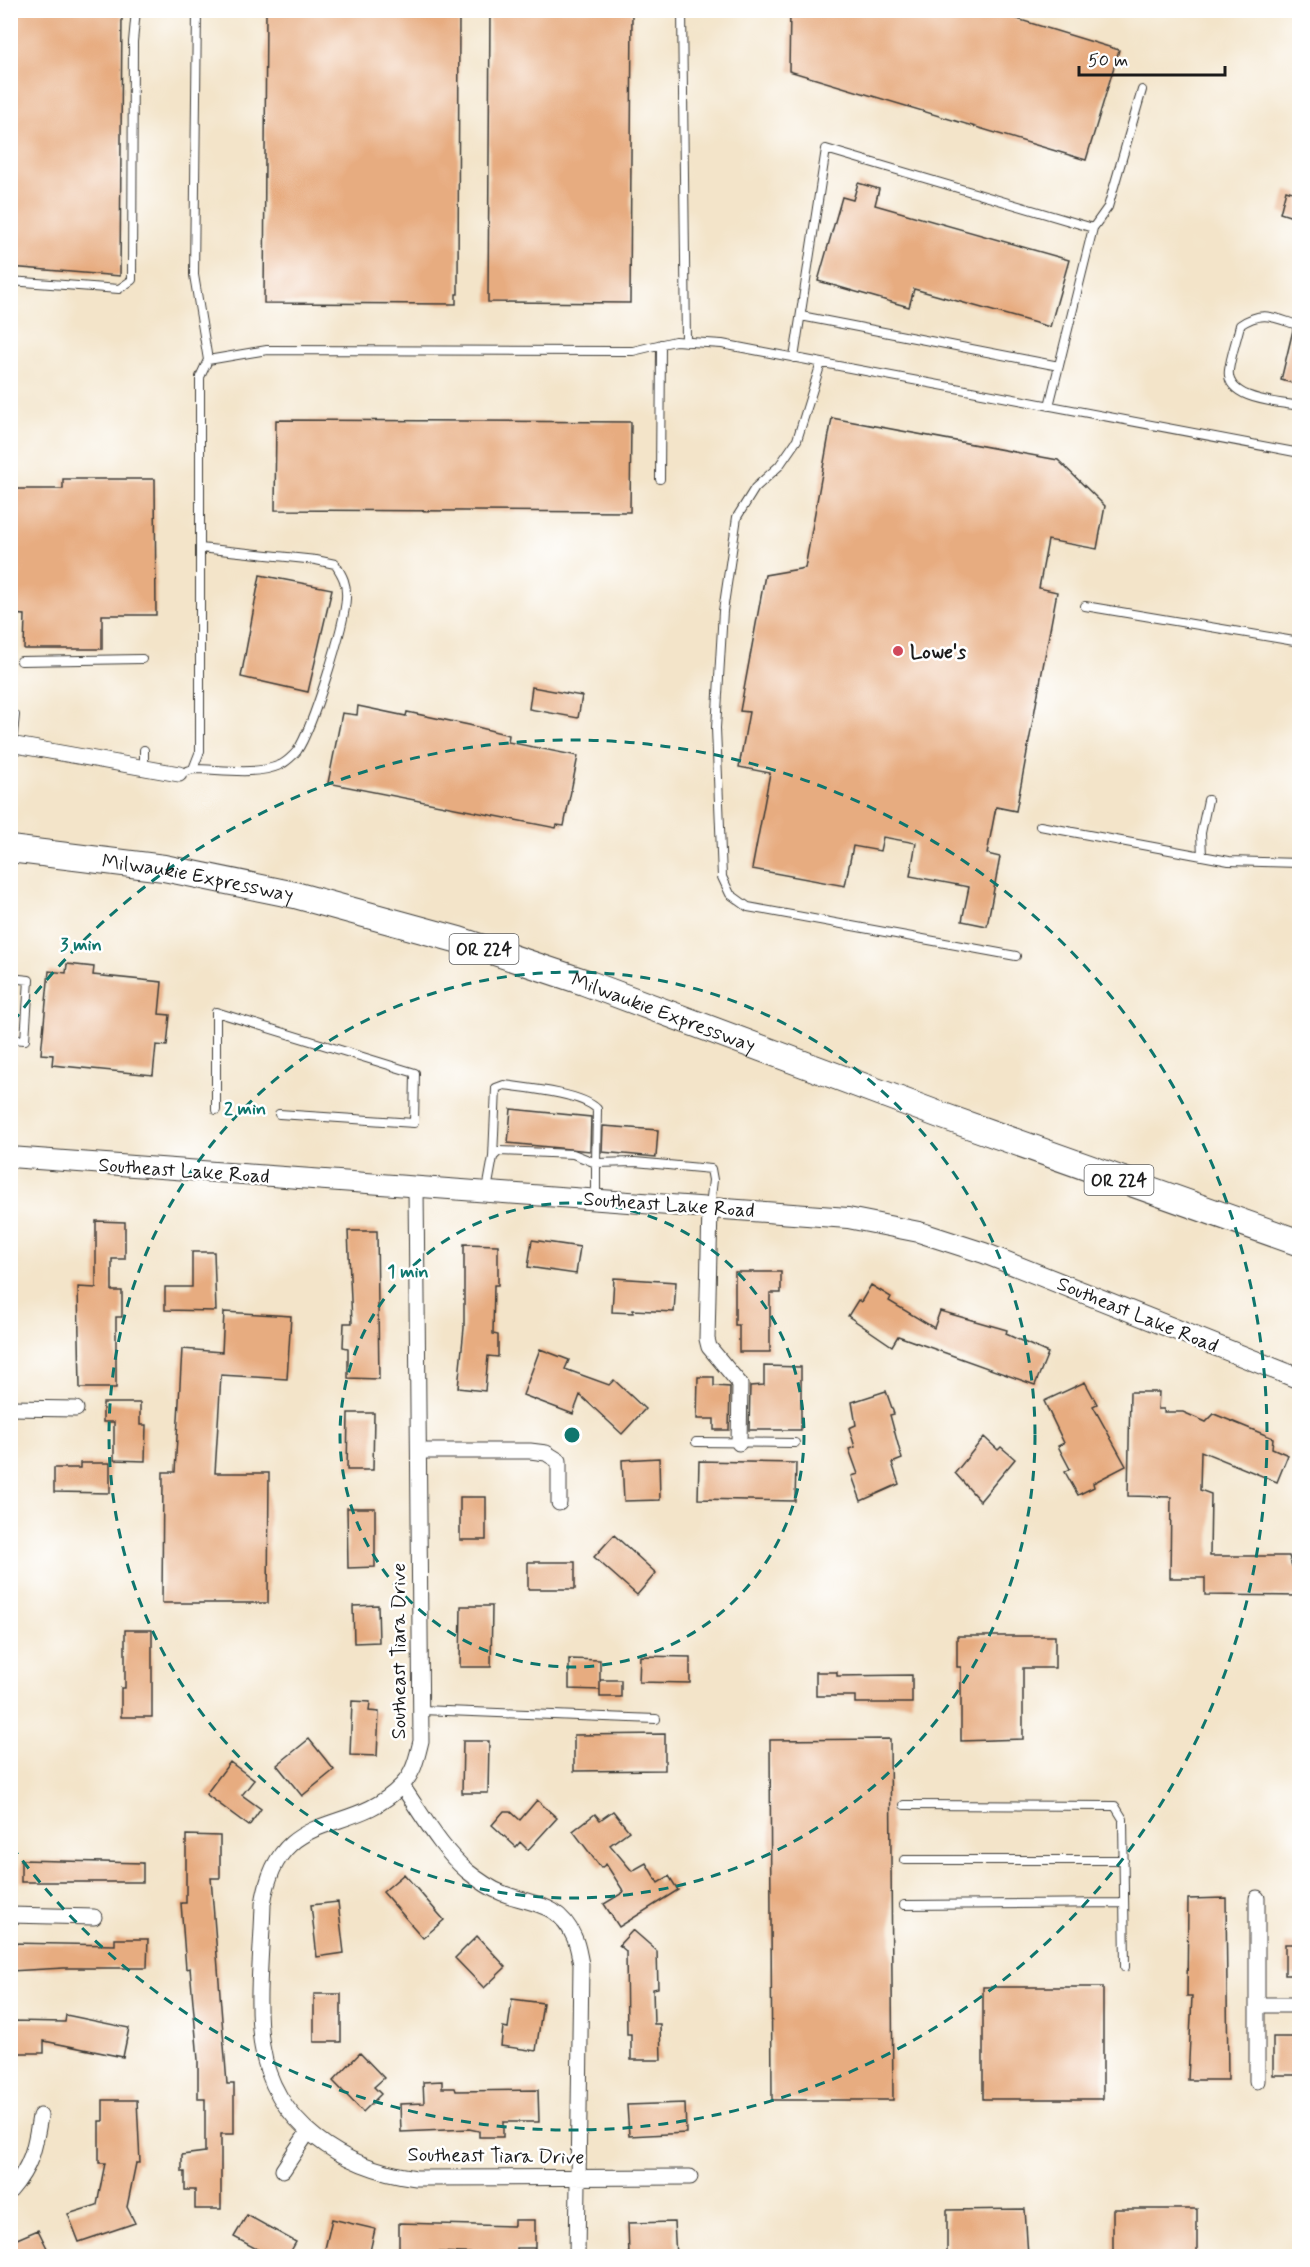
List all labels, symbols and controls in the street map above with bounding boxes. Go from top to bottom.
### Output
scale bar [1079,39,1224,77]
text: 50 m [1088,49,1128,73]
place label: Lowe's [910,639,966,666]
marker: Lowe's [891,644,905,658]
street label: Milwaukie Expressway [100,848,296,909]
text: 3 min [60,933,102,957]
road number: OR 224 [450,934,518,964]
street label: Milwaukie Expressway [568,967,759,1060]
text: 2 min [224,1097,266,1121]
street label: Southeast Lake Road [97,1152,270,1191]
road number: OR 224 [1084,1165,1154,1195]
street label: Southeast Lake Road [582,1186,755,1225]
text: 1 min [387,1260,429,1284]
street label: Southeast Lake Road [1053,1271,1222,1360]
centre of rings [562,1425,582,1445]
street label: Southeast Tiara Drive [386,1563,413,1739]
street label: Southeast Tiara Drive [407,2141,584,2172]

